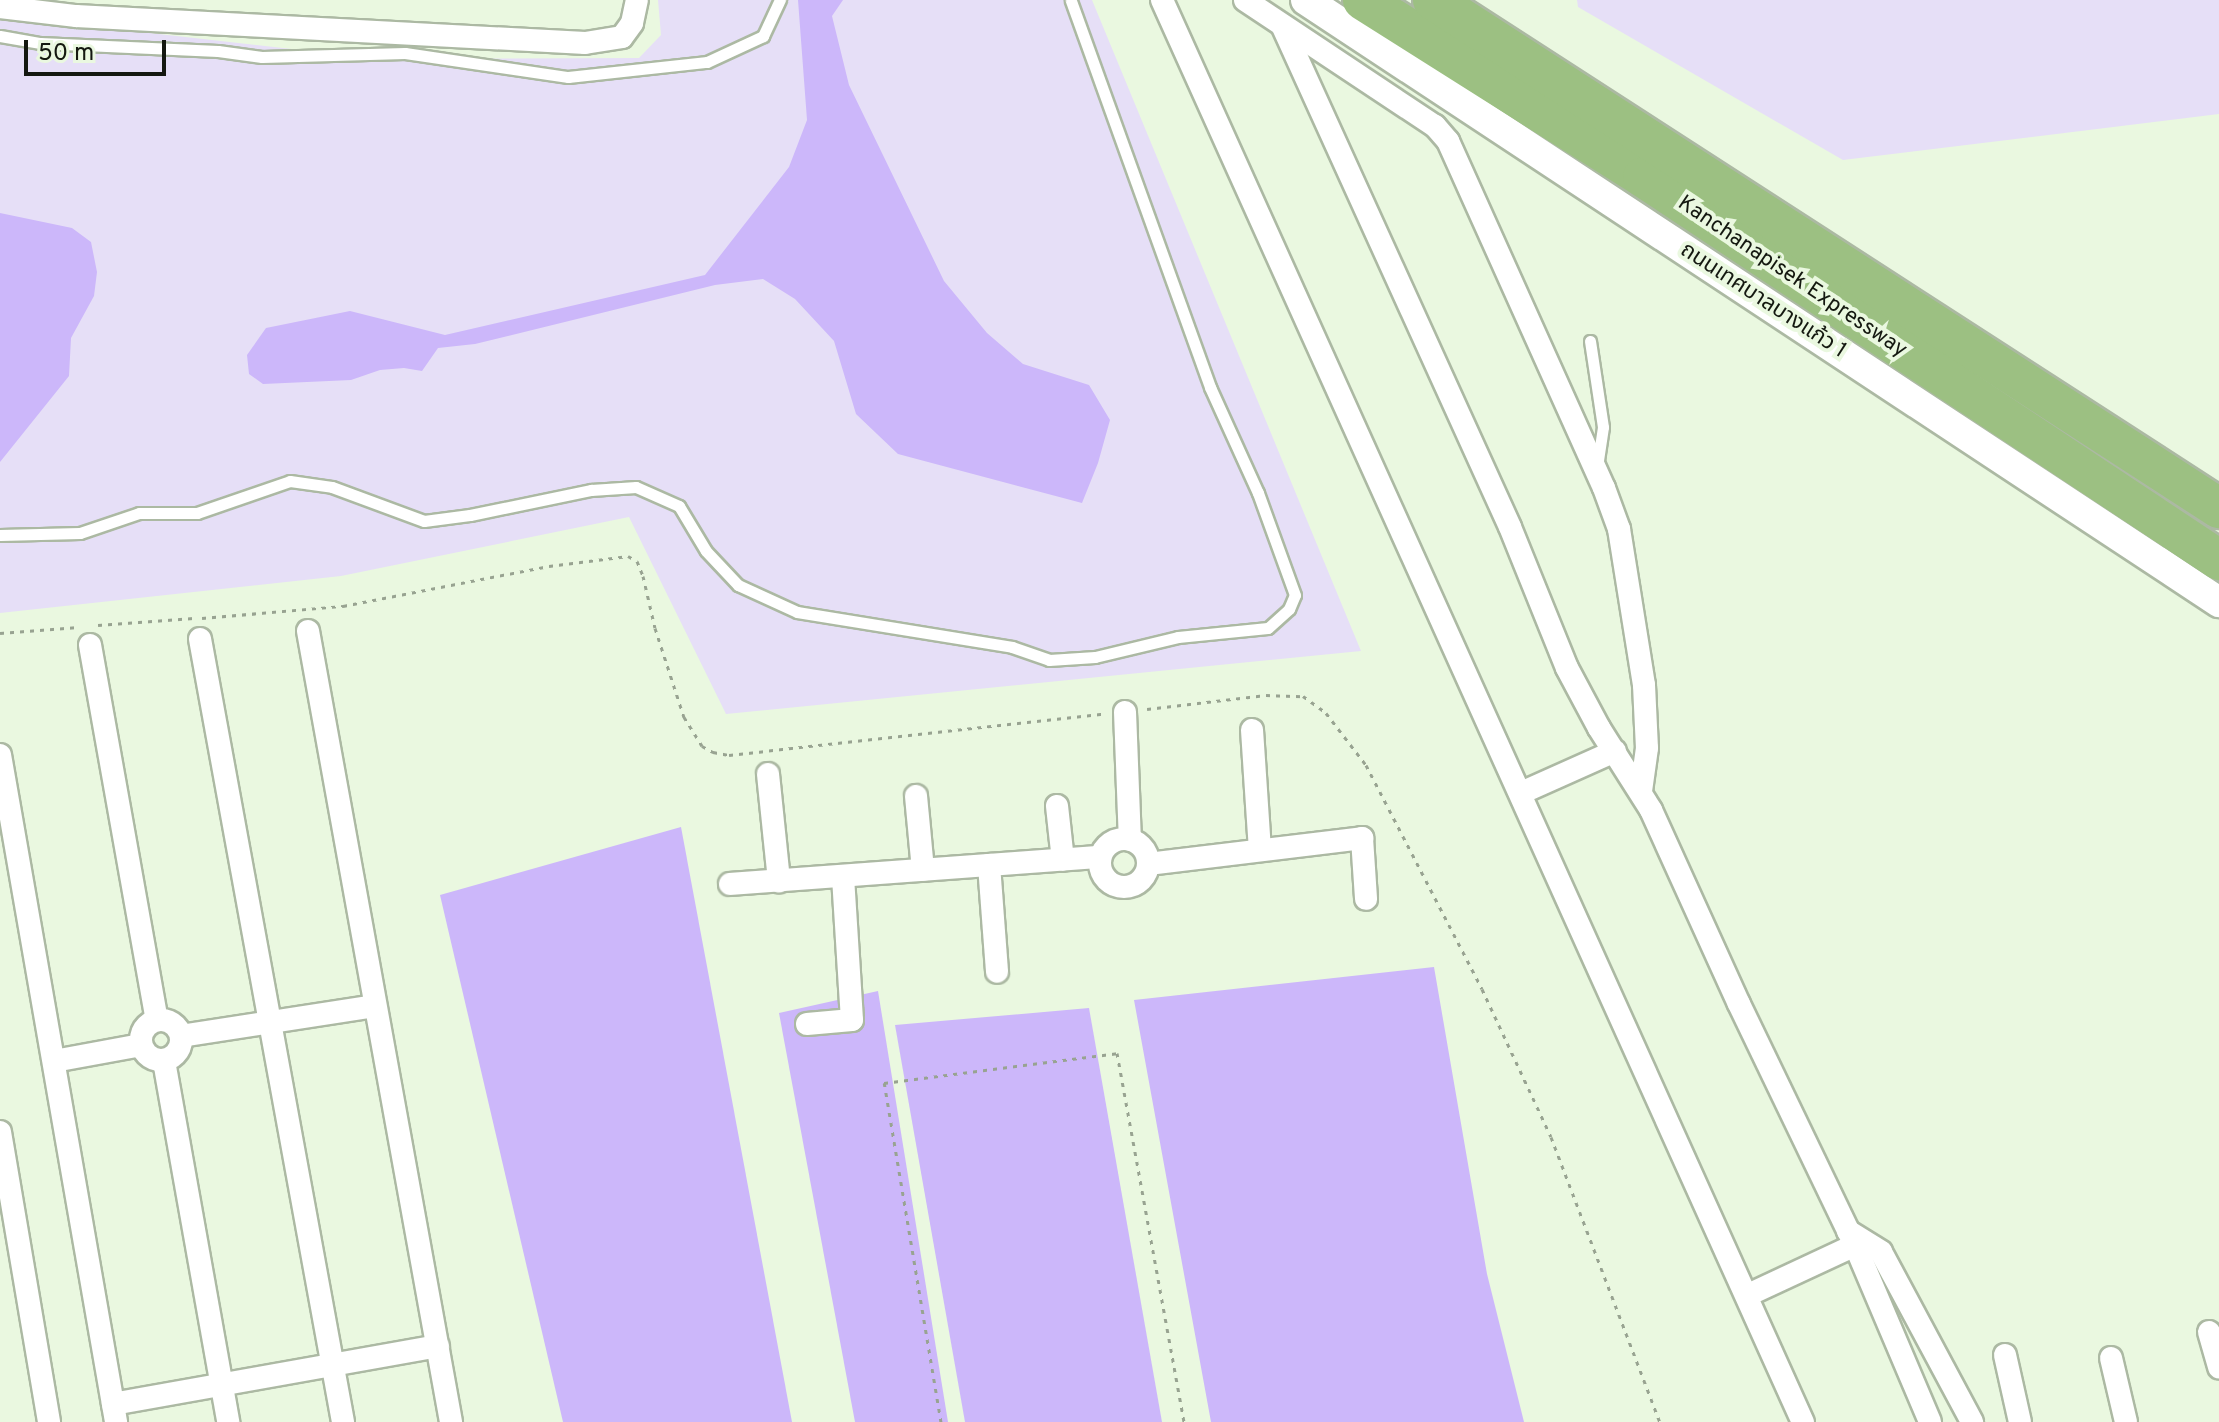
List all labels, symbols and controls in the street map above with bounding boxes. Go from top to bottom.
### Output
scale bar [28,24,170,74]
text: 50 m [38,39,94,69]
street label: Kanchanapisek Expressway [1672,190,1912,364]
street label: ถนนเทศบาลบางแก้ว 1 [1675,237,1851,365]

